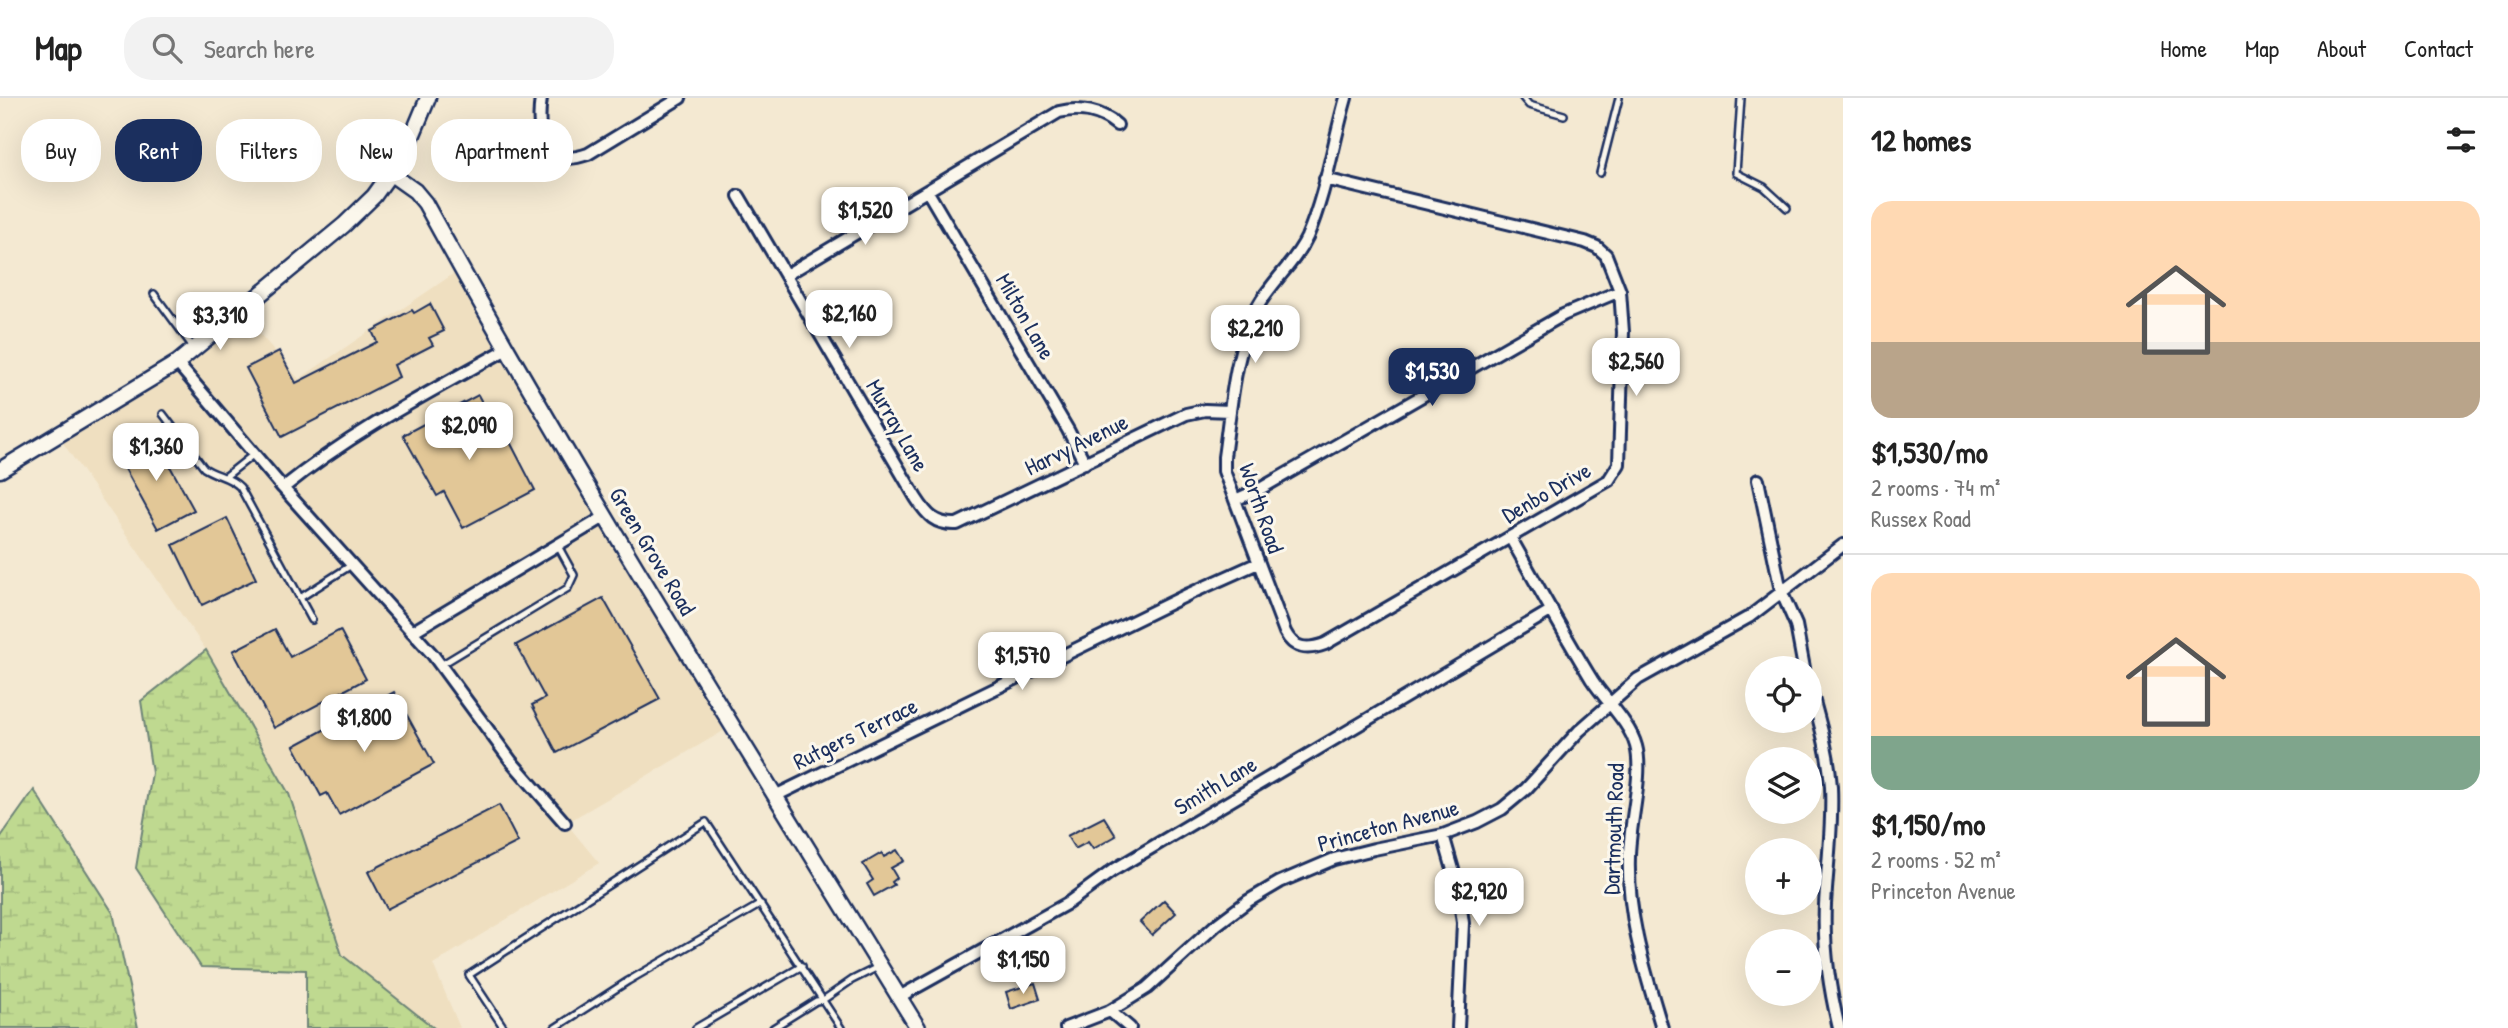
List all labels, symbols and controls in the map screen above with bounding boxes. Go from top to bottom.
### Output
search box [124,17,614,80]
text: Map [35,26,82,70]
icon: search [148,29,186,67]
text: Search here [204,31,315,66]
text: Home [2160,32,2207,64]
text: Map [2245,32,2279,64]
text: About [2317,32,2366,64]
text: Contact [2404,32,2473,64]
chip: Buy [21,119,101,182]
chip: Rent [115,119,202,182]
chip: Filters [216,119,322,182]
chip: New [336,119,417,182]
chip: Apartment [431,119,573,182]
text: 12 homes [1871,120,1971,160]
icon: filters [2442,121,2480,159]
pin: $1,520 [808,188,922,247]
text: $1,520 [837,194,893,225]
icon: home [2113,247,2239,373]
street label: Milton Lane [989,267,1063,365]
pin: $2,160 [792,290,906,350]
pin: $3,310 [163,292,277,352]
text: $2,160 [822,297,876,328]
text: $3,310 [192,299,248,330]
pin: $2,210 [1198,306,1312,365]
text: $2,210 [1227,312,1283,343]
pin: $2,560 [1579,338,1693,398]
text: $2,560 [1608,345,1664,376]
pin: $1,530 [1375,348,1489,408]
text: $1,530 [1405,355,1460,386]
street label: Murray Lane [859,373,937,477]
pin: $2,090 [412,402,526,462]
street label: Harvy Avenue [1019,406,1133,482]
text: $2,090 [441,409,497,440]
pin: $1,360 [99,424,213,483]
text: $1,360 [129,430,183,461]
text: $1,530/mo [1871,432,1988,472]
street label: Denbo Drive [1496,454,1596,530]
street label: Worth Road [1232,459,1292,557]
text: 2 rooms · 74 m² [1871,472,2000,503]
street label: Green Grove Road [603,481,703,621]
text: Russex Road [1871,503,1971,534]
icon: home [2113,619,2239,745]
pin: $1,570 [965,632,1079,692]
text: $1,570 [994,639,1050,670]
map controls [1745,656,1822,1006]
button: locate [1745,656,1822,733]
street label: Rutgers Terrace [788,690,922,776]
pin: $1,800 [307,694,421,754]
text: $1,800 [336,701,392,732]
button: layers [1745,747,1822,824]
street label: Smith Lane [1168,748,1262,822]
street label: Dartmouth Road [1595,763,1631,895]
street label: Princeton Avenue [1314,791,1462,859]
text: $1,150/mo [1871,804,1985,844]
button: + [1745,838,1822,915]
text: 2 rooms · 52 m² [1871,844,2001,875]
pin: $2,920 [1422,868,1536,928]
text: $2,920 [1451,875,1507,906]
text: Princeton Avenue [1871,875,2016,906]
button: − [1745,929,1822,1006]
pin: $1,150 [966,936,1080,996]
text: $1,150 [996,943,1050,974]

